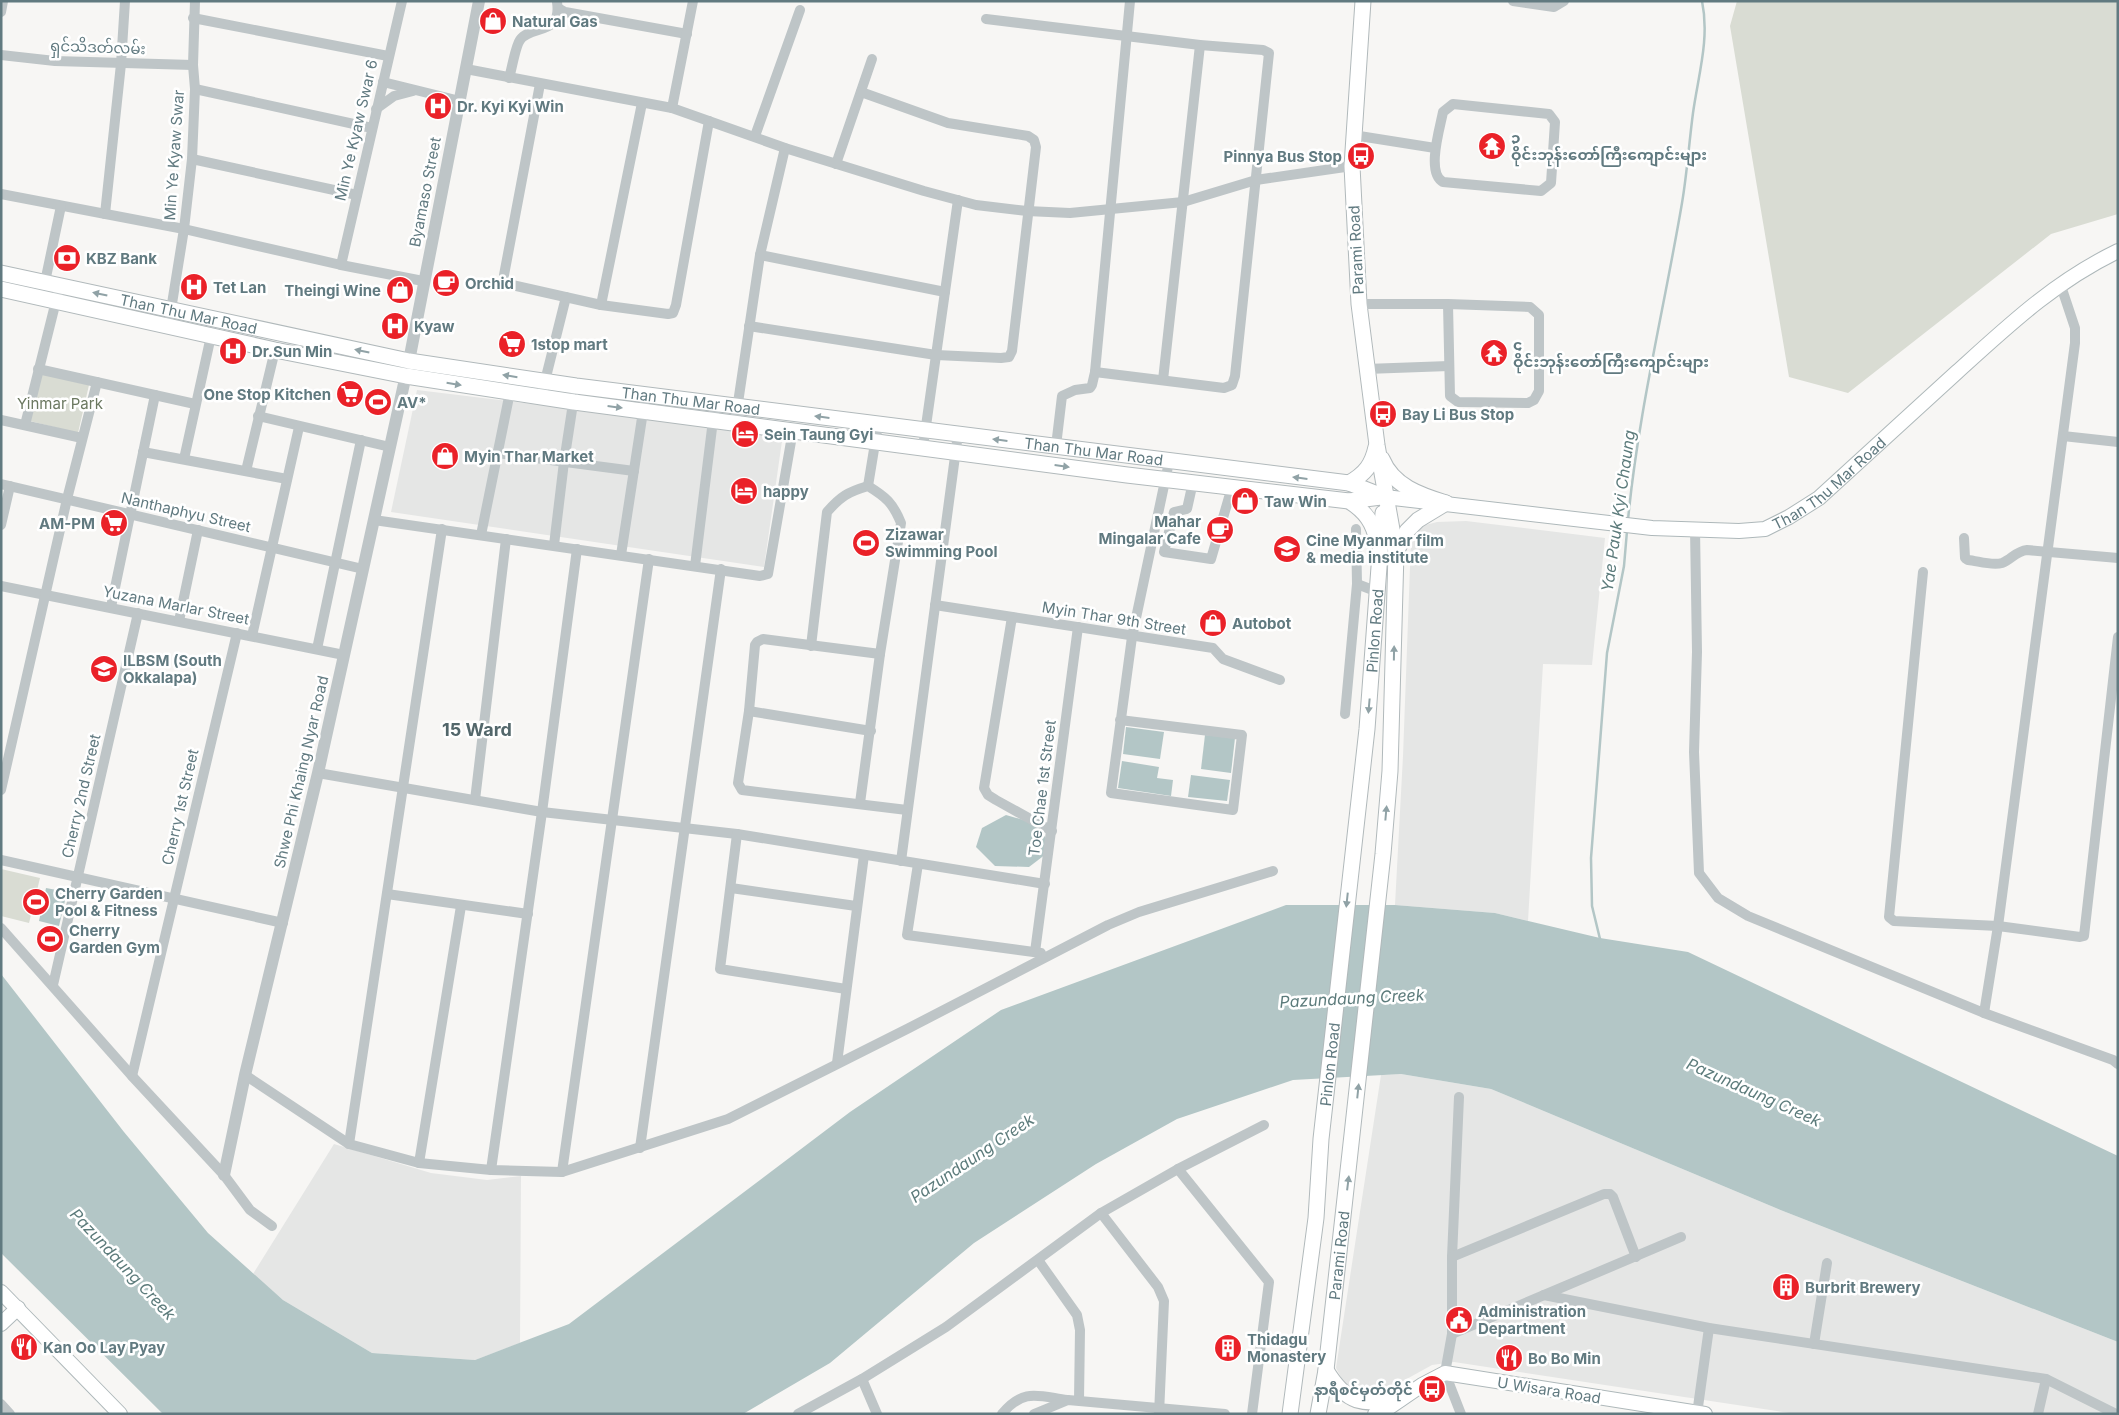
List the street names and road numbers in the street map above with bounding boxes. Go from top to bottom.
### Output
street label: ရှင်သိဒတ်လမ်း [50,36,146,61]
street label: Min Ye Kyaw Swar 6 [330,57,382,203]
street label: Min Ye Kyaw Swar [160,89,188,221]
street label: Byamaso Street [405,135,445,249]
street label: Parami Road [1344,205,1368,295]
street label: Than Thu Mar Road [118,289,259,338]
street label: Than Thu Mar Road [620,382,761,419]
street label: Than Thu Mar Road [1023,433,1164,469]
street label: Than Thu Mar Road [1769,433,1889,533]
street label: Nanthaphyu Street [119,488,253,536]
street label: Yuzana Marlar Street [101,581,251,629]
street label: Pinlon Road [1362,588,1387,673]
street label: Myin Thar 9th Street [1041,597,1187,639]
street label: Shwe Phi Khaing Nyar Road [270,674,332,870]
street label: Toe Chae 1st Street [1024,719,1060,857]
street label: Cherry 2nd Street [57,732,105,860]
street label: Cherry 1st Street [157,747,203,867]
street label: Pinlon Road [1315,1022,1344,1107]
street label: Parami Road [1324,1210,1353,1301]
street label: U Wisara Road [1496,1372,1602,1408]

